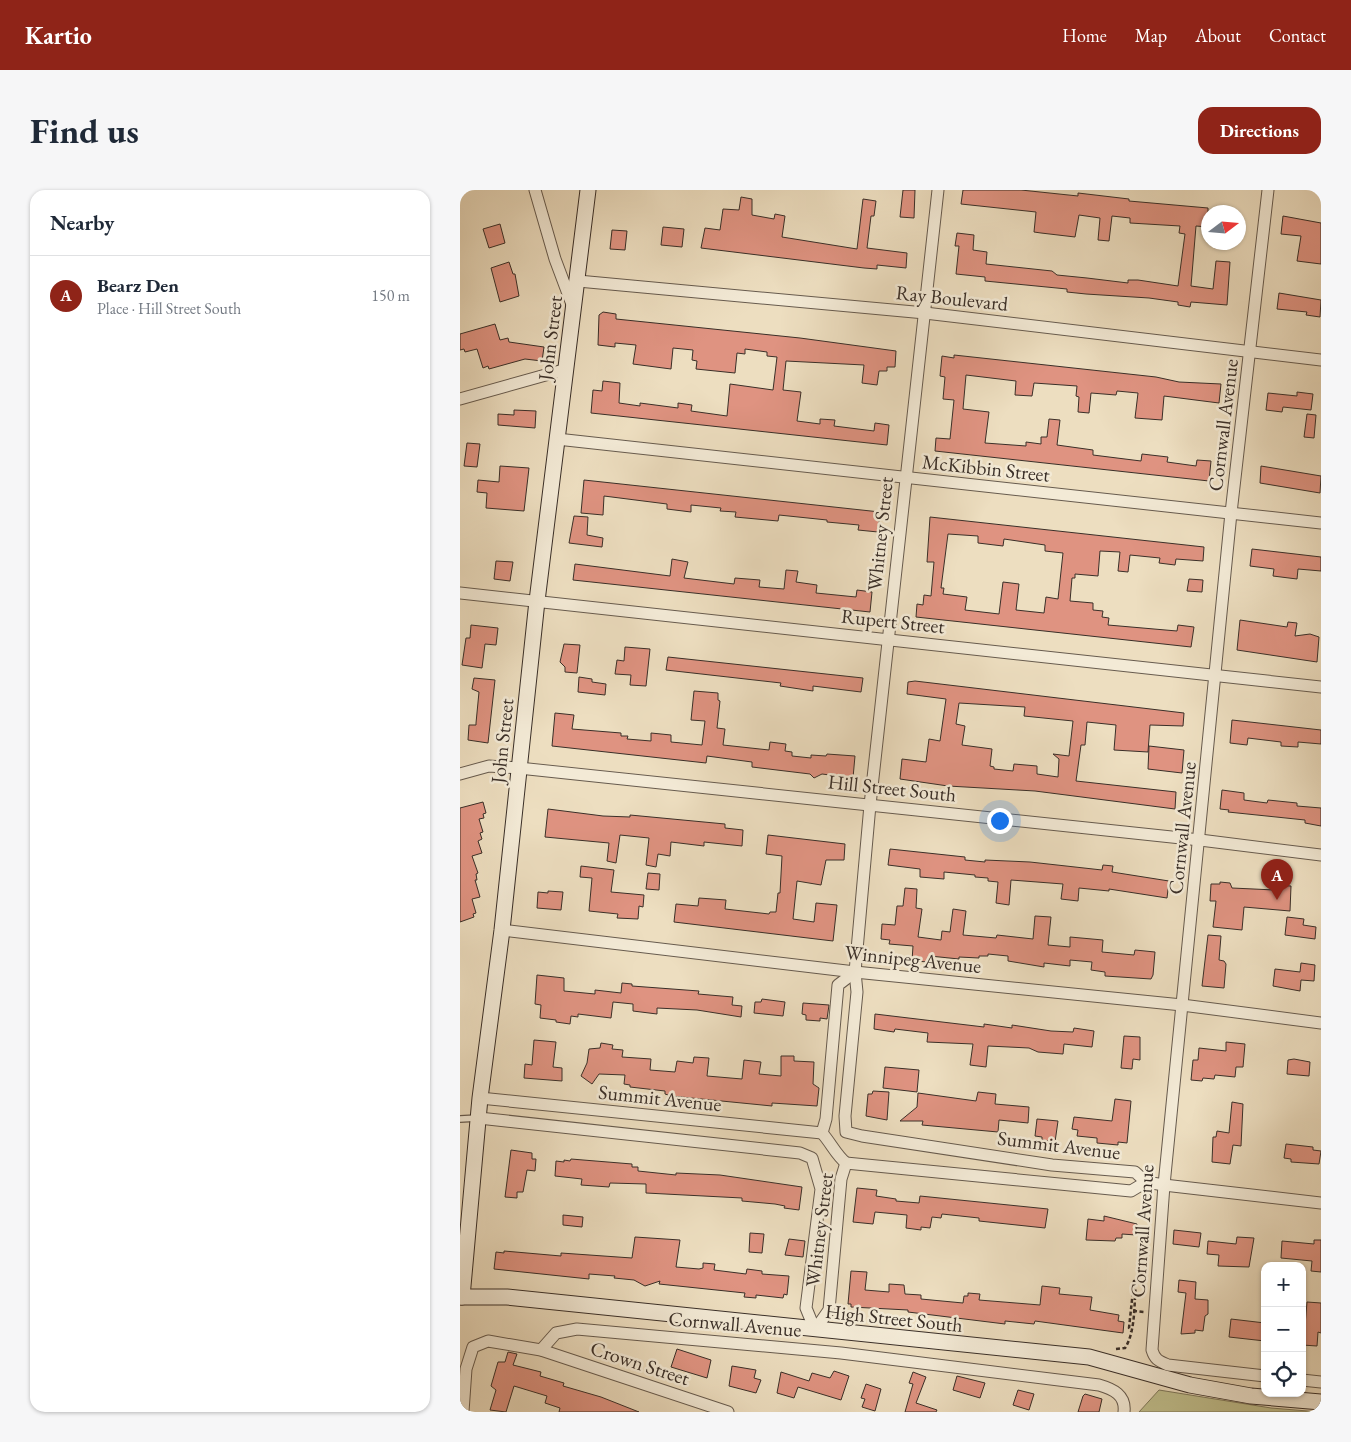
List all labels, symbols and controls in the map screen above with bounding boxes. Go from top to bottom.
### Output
text: Kartio [25,20,92,51]
text: Home [1062,24,1107,47]
text: Map [1135,24,1167,47]
text: About [1195,24,1241,47]
text: Contact [1269,24,1326,47]
button: Directions [1198,107,1321,154]
text: Find us [30,108,139,153]
north arrow [1201,205,1246,250]
text: Nearby [50,209,114,236]
text: Bearz Den [97,273,179,298]
street label: Ray Boulevard [895,279,1010,317]
text: A [60,285,72,306]
text: 150 m [371,285,410,306]
street label: John Street [532,293,568,384]
text: Place · Hill Street South [97,298,241,319]
street label: Cornwall Avenue [1202,357,1244,493]
street label: McKibbin Street [921,448,1052,488]
street label: Whitney Street [861,475,899,592]
street label: Rupert Street [840,603,947,639]
street label: John Street [484,697,519,787]
street label: Cornwall Avenue [1162,760,1202,896]
street label: Hill Street South [827,768,957,808]
your location [987,808,1013,834]
pin: A [1261,859,1293,900]
street label: Winnipeg Avenue [843,939,983,979]
street label: Summit Avenue [597,1079,723,1117]
street label: Summit Avenue [996,1125,1122,1165]
street label: Cornwall Avenue [1124,1163,1160,1298]
street label: Whitney Street [799,1171,839,1289]
map controls [1261,1262,1306,1397]
button: + [1261,1262,1306,1307]
street label: High Street South [824,1298,964,1338]
street label: Cornwall Avenue [668,1305,803,1343]
button: − [1261,1307,1306,1352]
street label: Crown Street [587,1335,694,1391]
button: locate [1261,1352,1306,1397]

